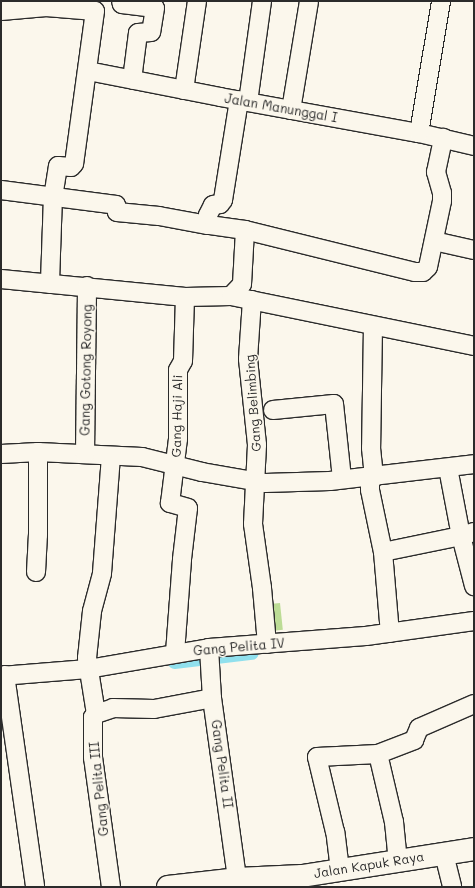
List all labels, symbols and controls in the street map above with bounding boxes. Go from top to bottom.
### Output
street label: Jalan Manunggal I [223,90,339,126]
street label: Gang Gotong Royong [77,304,95,436]
street label: Gang Belimbing [242,354,264,452]
street label: Gang Haji Ali [168,374,186,458]
street label: Gang Pelita IV [193,635,285,659]
street label: Gang Pelita II [208,719,236,809]
street label: Gang Pelita III [86,741,112,837]
street label: Jalan Kapuk Raya [313,849,425,881]

